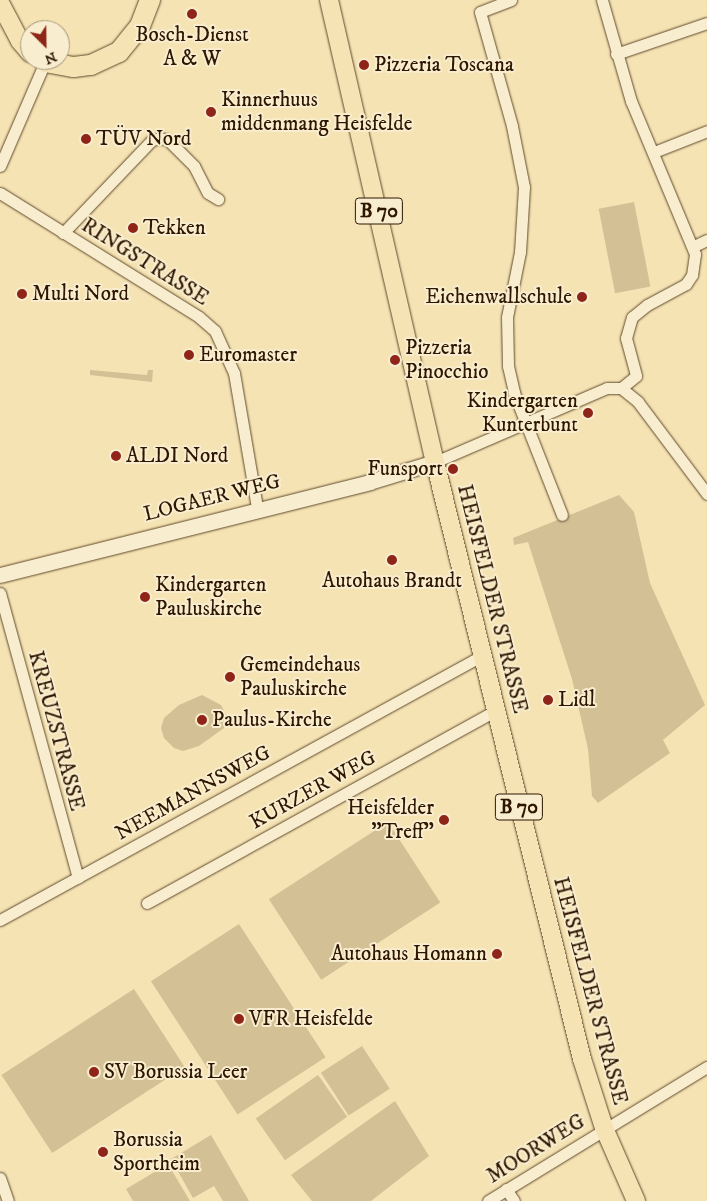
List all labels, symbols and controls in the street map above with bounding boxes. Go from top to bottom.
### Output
marker: Bosch-Dienst A & W [186,8,198,20]
north arrow [20,20,70,70]
place label: Bosch-Dienst A & W [135,22,249,72]
text: N [42,47,59,68]
place label: Pizzeria Toscana [374,52,514,78]
marker: Pizzeria Toscana [358,59,370,71]
place label: Kinnerhuus middenmang Heisfelde [221,87,412,137]
marker: Kinnerhuus middenmang Heisfelde [205,106,217,118]
place label: TÜV Nord [96,126,191,152]
marker: TÜV Nord [80,133,92,145]
road number: B 70 [354,194,404,228]
street label: RINGSTRASSE [77,213,213,311]
place label: Tekken [143,215,206,241]
marker: Tekken [127,222,139,234]
place label: Multi Nord [32,281,129,307]
place label: Eichenwallschule [425,284,572,310]
marker: Multi Nord [16,288,28,300]
marker: Eichenwallschule [576,291,588,303]
place label: Pizzeria Pinocchio [405,335,488,385]
place label: Euromaster [199,342,297,368]
marker: Euromaster [183,349,195,361]
marker: Pizzeria Pinocchio [389,354,401,366]
place label: Kindergarten Kunterbunt [467,388,578,438]
marker: Kindergarten Kunterbunt [582,407,594,419]
place label: ALDI Nord [126,443,228,469]
marker: ALDI Nord [110,450,122,462]
place label: Funsport [367,456,443,482]
marker: Funsport [447,463,459,475]
street label: LOGAER WEG [141,469,283,527]
street label: HEISFELDER STRASSE [451,482,533,716]
marker: Autohaus Brandt [386,554,398,566]
place label: Autohaus Brandt [322,568,462,594]
place label: Kindergarten Pauluskirche [155,572,266,622]
marker: Kindergarten Pauluskirche [139,591,151,603]
street label: KREUZSTRASSE [23,648,89,814]
place label: Gemeindehaus Pauluskirche [240,652,360,702]
marker: Gemeindehaus Pauluskirche [224,671,236,683]
place label: Lidl [558,687,595,713]
marker: Lidl [542,694,554,706]
place label: Paulus-Kirche [212,707,332,733]
marker: Paulus-Kirche [196,714,208,726]
street label: NEEMANNSWEG [111,740,275,846]
street label: KURZER WEG [246,745,380,835]
road number: B 70 [494,790,544,824]
place label: Heisfelder "Treff" [347,795,434,845]
marker: Heisfelder "Treff" [438,814,450,826]
street label: HEISFELDER STRASSE [547,874,633,1108]
place label: Autohaus Homann [331,941,487,967]
marker: Autohaus Homann [491,948,503,960]
place label: VFR Heisfelde [249,1006,373,1032]
marker: VFR Heisfelde [233,1013,245,1025]
place label: SV Borussia Leer [104,1059,247,1085]
marker: SV Borussia Leer [88,1066,100,1078]
street label: MOORWEG [482,1109,590,1189]
place label: Borussia Sportheim [113,1127,200,1177]
marker: Borussia Sportheim [97,1146,109,1158]

